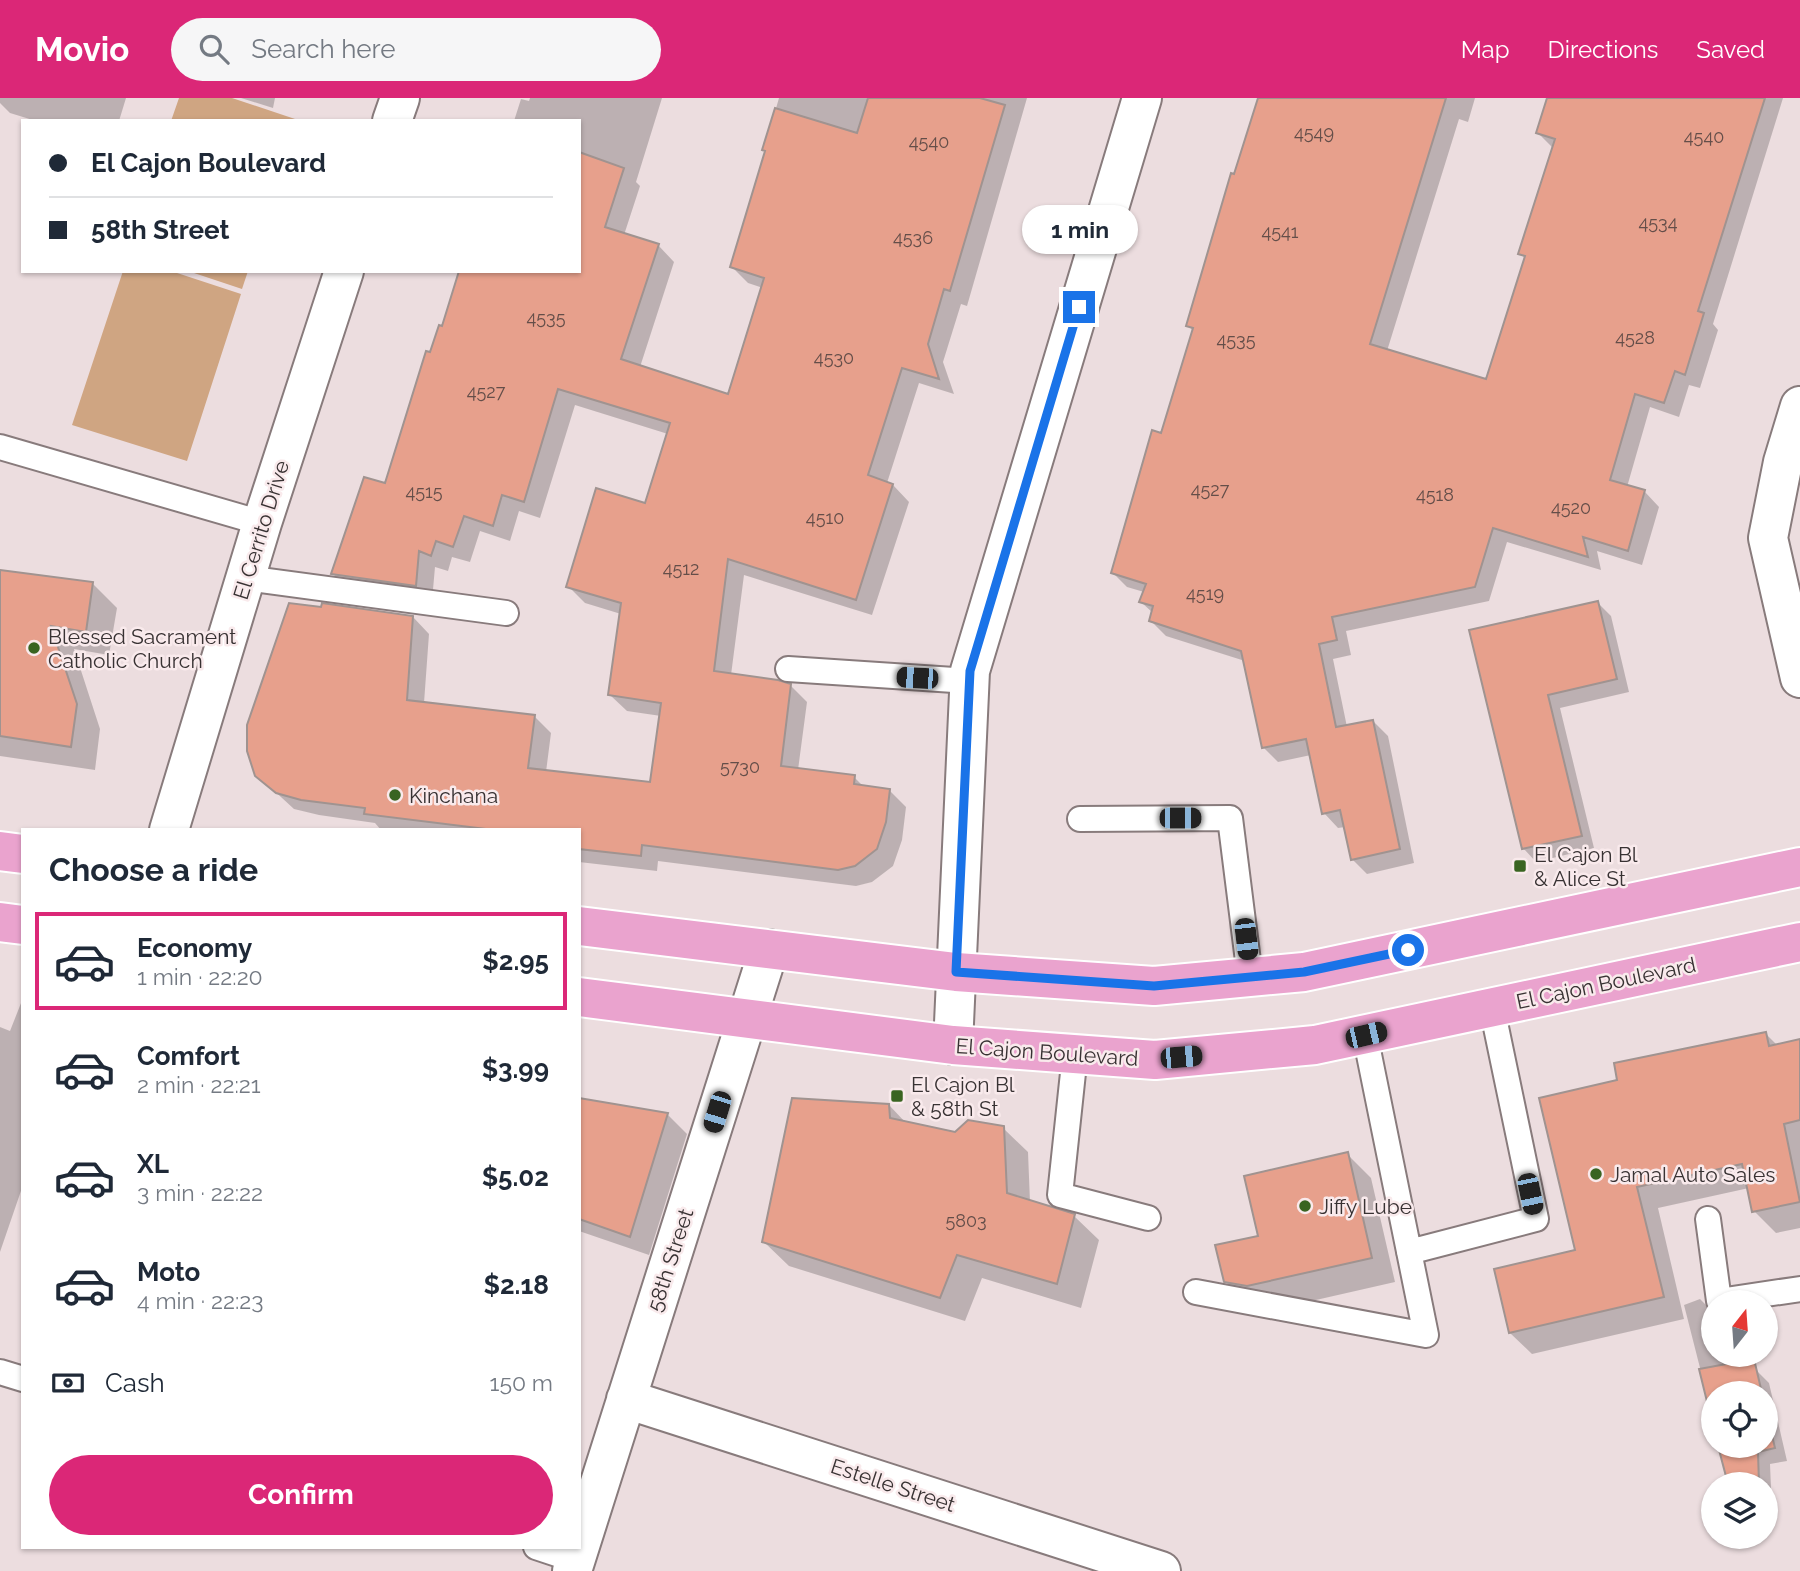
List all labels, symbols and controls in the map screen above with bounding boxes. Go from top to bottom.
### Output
search box [171,18,661,81]
text: Movio [35,30,129,69]
icon: search [195,30,233,68]
text: Search here [251,34,396,64]
text: Map [1461,35,1510,64]
text: Directions [1548,35,1658,64]
text: Saved [1696,35,1765,64]
house number: 4549 [1294,122,1334,143]
house number: 4540 [1684,126,1724,147]
house number: 4540 [909,131,949,152]
text: El Cajon Boulevard [91,148,326,178]
callout: 1 min [1021,206,1137,254]
house number: 4534 [1638,212,1678,233]
text: 58th Street [91,215,230,245]
text: 1 min [1051,216,1109,243]
house number: 4541 [1261,221,1299,242]
house number: 4536 [893,227,933,248]
route end [1063,291,1095,323]
house number: 4535 [526,307,566,328]
house number: 4528 [1615,327,1655,348]
house number: 4535 [1216,329,1256,350]
house number: 4530 [814,347,854,368]
house number: 4527 [467,381,506,402]
street label: El Cerrito Drive [228,457,294,603]
house number: 4527 [1191,479,1230,500]
house number: 4515 [405,481,443,502]
house number: 4518 [1416,484,1454,505]
house number: 4520 [1551,497,1591,518]
house number: 4510 [806,507,844,528]
house number: 4512 [663,558,699,579]
house number: 4519 [1186,583,1224,604]
place label: Blessed Sacrament Catholic Church [48,624,236,673]
marker: Blessed Sacrament Catholic Church [26,640,42,656]
car [896,666,939,690]
house number: 5730 [720,756,760,777]
place label: Kinchana [409,783,498,808]
marker: Kinchana [387,787,403,803]
car [1160,808,1202,829]
place label: El Cajon Bl & Alice St [1534,842,1638,891]
text: Choose a ride [49,851,258,888]
marker: El Cajon Bl & Alice St [1512,858,1528,874]
car [1234,917,1259,961]
icon: car [53,930,116,993]
text: Economy [137,933,252,963]
route start [1392,934,1424,966]
text: $2.95 [482,946,549,976]
street label: El Cajon Boulevard [1514,952,1698,1014]
text: 1 min · 22:20 [137,963,263,990]
car [1344,1020,1389,1050]
street label: El Cajon Boulevard [955,1033,1139,1071]
icon: car [53,1038,116,1101]
text: Comfort [137,1041,240,1071]
car [1160,1045,1203,1069]
text: $3.99 [482,1054,549,1084]
text: 2 min · 22:21 [137,1071,261,1098]
place label: El Cajon Bl & 58th St [911,1072,1015,1121]
marker: El Cajon Bl & 58th St [889,1088,905,1104]
car [701,1089,734,1135]
icon: car [53,1146,116,1209]
text: XL [137,1149,169,1179]
text: $5.02 [482,1162,549,1192]
place label: Jamal Auto Sales [1610,1162,1775,1187]
marker: Jamal Auto Sales [1588,1166,1604,1182]
car [1516,1171,1545,1217]
text: 3 min · 22:22 [137,1179,263,1206]
place label: Jiffy Lube [1319,1194,1412,1219]
marker: Jiffy Lube [1297,1198,1313,1214]
street label: 58th Street [642,1205,698,1315]
house number: 5803 [945,1210,987,1231]
icon: car [53,1254,116,1317]
text: Moto [137,1257,200,1287]
text: $2.18 [483,1270,549,1300]
text: 4 min · 22:23 [137,1287,264,1314]
north arrow [1701,1290,1778,1367]
map controls [1701,1290,1778,1549]
icon: cash [49,1364,87,1402]
text: Cash [105,1368,165,1398]
text: 150 m [490,1369,553,1396]
button: locate [1701,1381,1778,1458]
street label: Estelle Street [828,1453,958,1517]
button: Confirm [49,1455,553,1535]
button: layers [1701,1472,1778,1549]

